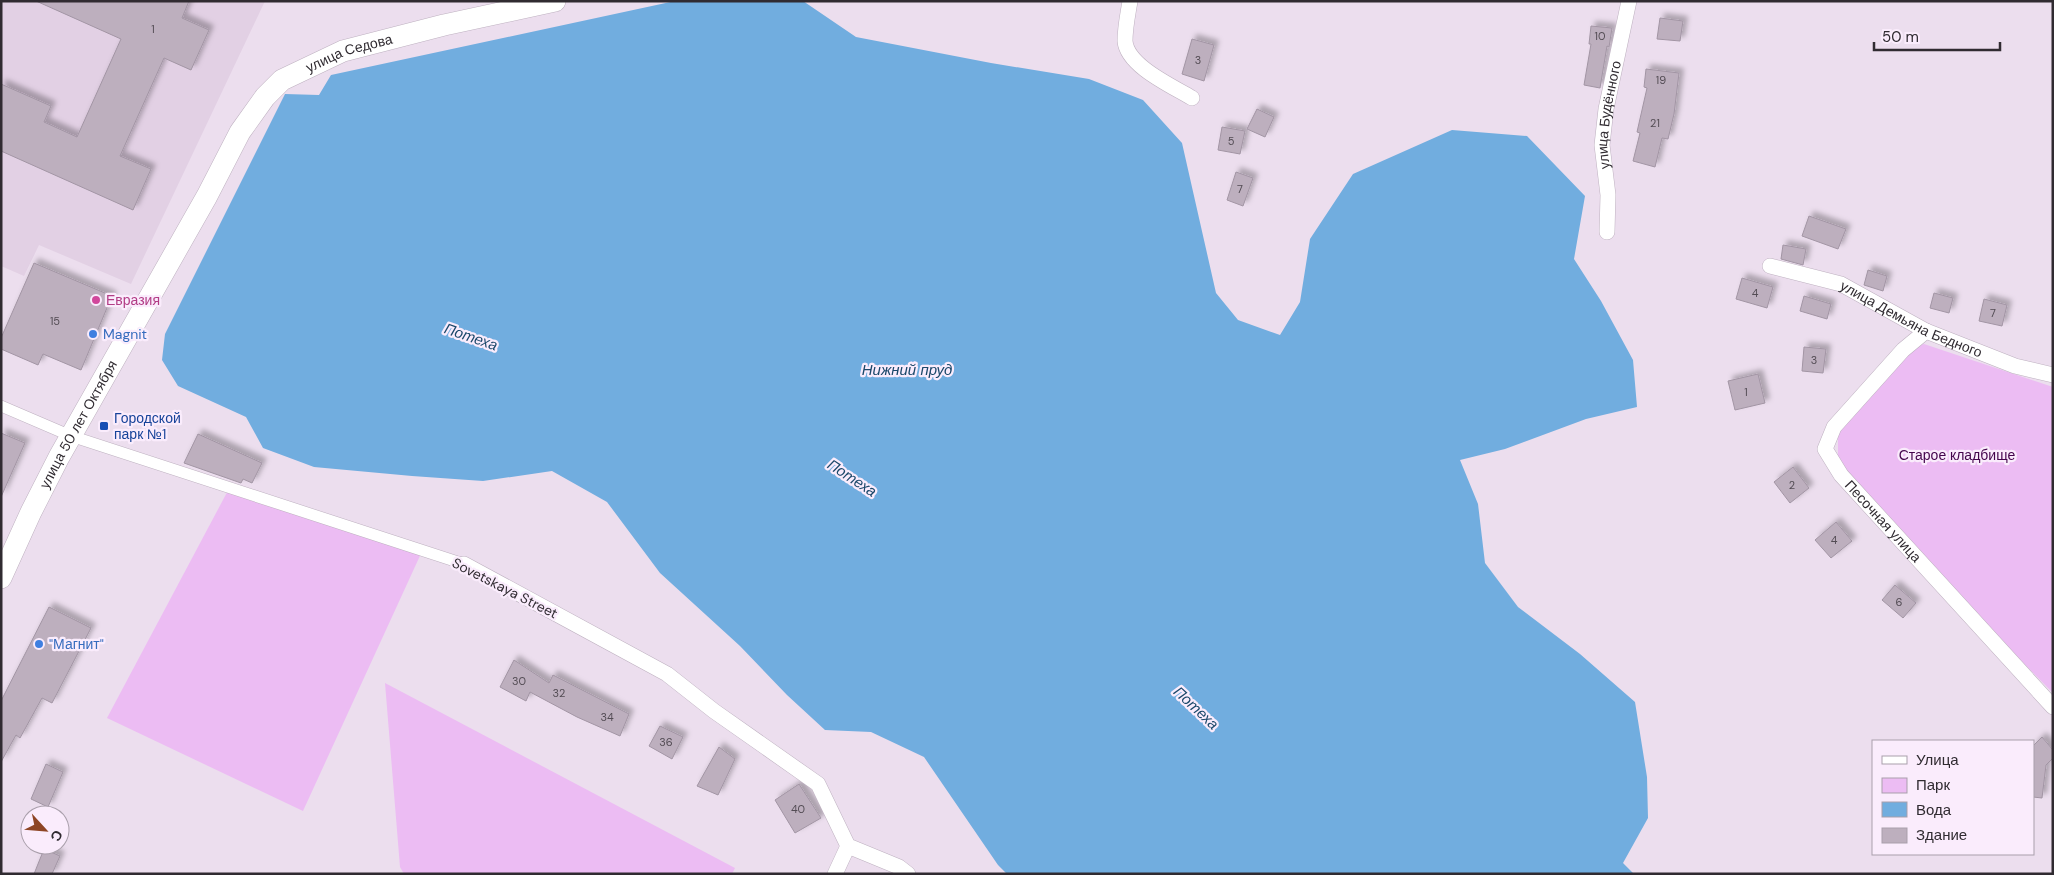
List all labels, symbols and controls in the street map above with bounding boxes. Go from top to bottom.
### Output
scale bar [1874,20,2000,52]
house number: 1 [151,22,155,36]
text: 50 m [1882,27,1919,47]
house number: 10 [1595,29,1605,43]
street label: улица Седова [303,30,394,76]
house number: 3 [1195,53,1201,67]
street label: улица Будённого [1593,59,1625,170]
house number: 19 [1656,73,1666,87]
house number: 21 [1650,116,1660,130]
house number: 5 [1228,134,1235,148]
house number: 7 [1237,182,1243,196]
street label: улица Демьяна Бедного [1837,276,1985,361]
house number: 4 [1752,286,1759,300]
place label: Евразия [106,291,160,309]
marker: Евразия [90,294,102,306]
house number: 7 [1990,306,1996,320]
house number: 15 [50,314,60,328]
water label: Потеха [442,319,500,355]
place label: Magnit [103,325,147,343]
marker: Magnit [87,328,99,340]
house number: 3 [1811,353,1817,367]
street label: улица 50 лет Октября [35,357,121,492]
water label: Нижний пруд [862,360,952,380]
house number: 1 [1744,385,1748,399]
place label: Городской парк №1 [114,409,181,443]
marker: Городской парк №1 [98,420,110,432]
park label: Старое кладбище [1899,446,2016,464]
water label: Потеха [823,455,881,501]
street label: Песочная улица [1841,476,1925,566]
house number: 2 [1789,478,1795,492]
house number: 4 [1831,533,1838,547]
street label: Sovetskaya Street [449,554,561,622]
house number: 6 [1896,595,1903,609]
place label: "Магнит" [49,635,104,653]
marker: "Магнит" [33,638,45,650]
house number: 30 [512,674,526,688]
water label: Потеха [1169,682,1223,734]
house number: 32 [553,686,565,700]
house number: 34 [600,710,614,724]
house number: 36 [659,735,673,749]
legend [1872,740,2034,855]
text: Улица [1916,750,1959,770]
text: Парк [1916,775,1950,795]
text: Вода [1916,800,1952,820]
house number: 40 [791,802,805,816]
north arrow [20,805,70,855]
text: Здание [1916,825,1967,845]
text: С [46,827,67,844]

